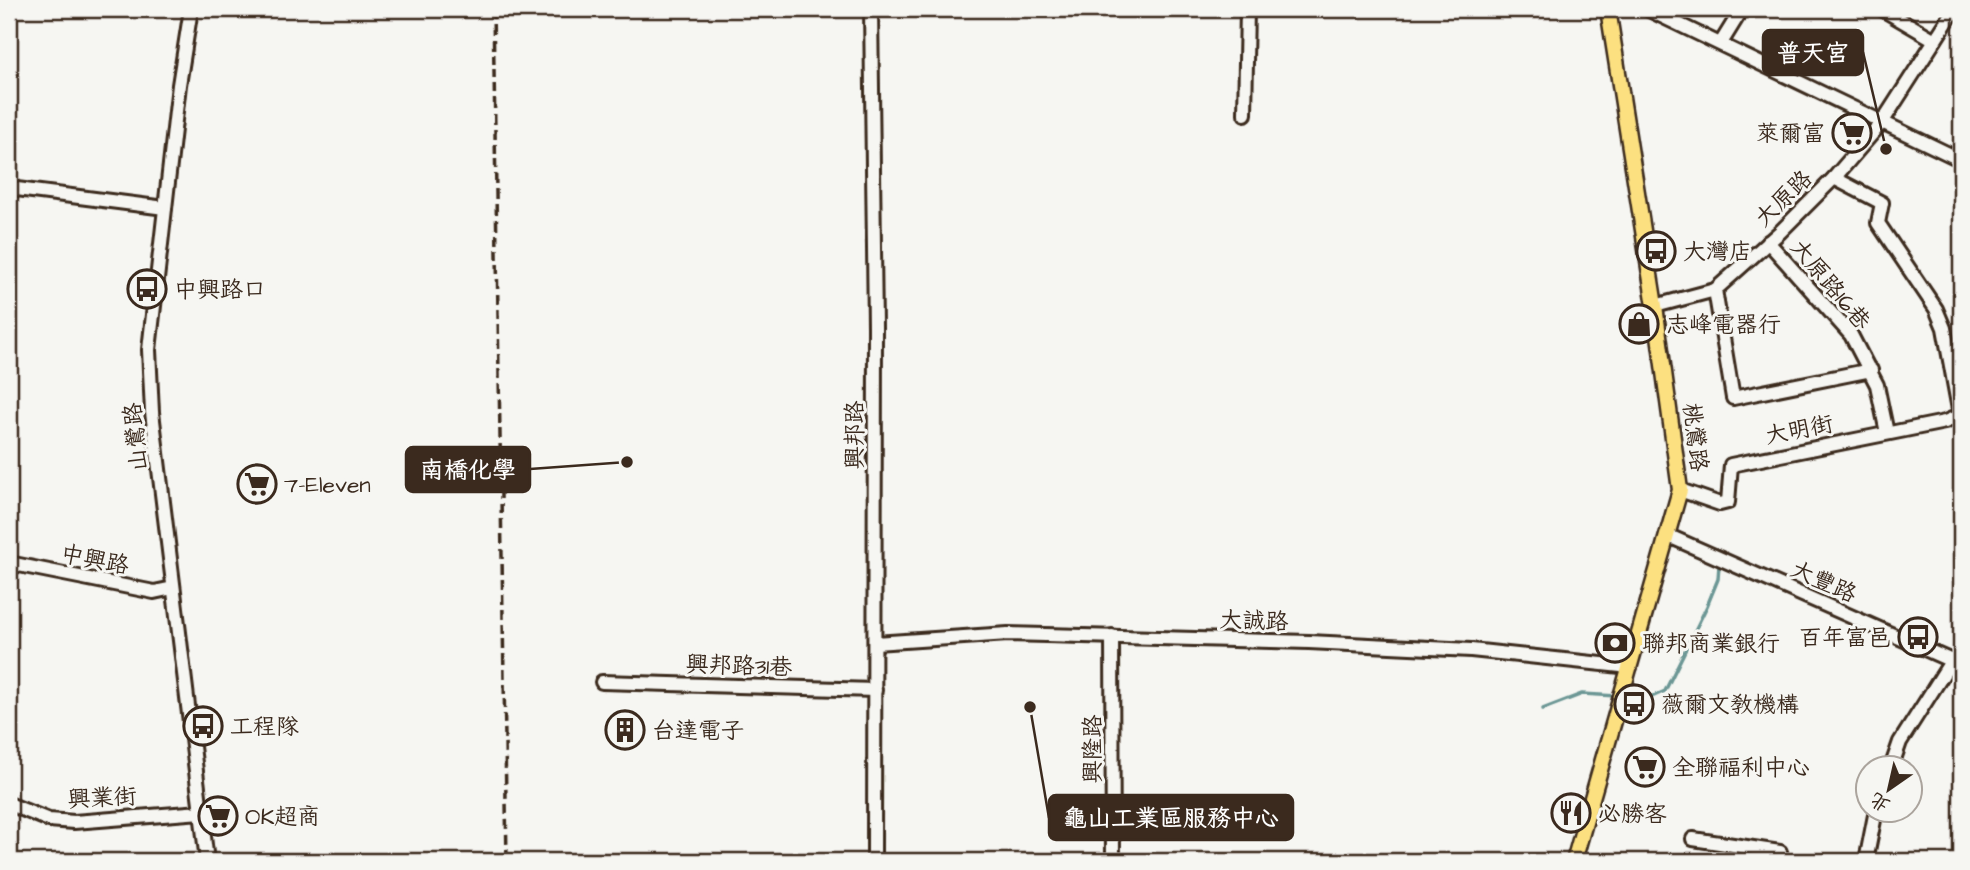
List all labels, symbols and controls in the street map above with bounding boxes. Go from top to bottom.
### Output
callout: 普天宮 [1763,30,1863,75]
text: 普天宮 [1777,37,1849,71]
supermarket icon: 萊爾富 [1831,112,1873,154]
place label: 萊爾富 [1756,118,1825,150]
street label: 大原路 [1748,163,1820,234]
bus stop icon: 大灣店 [1635,230,1677,272]
street label: 大原路16巷 [1783,232,1878,338]
place label: 大灣店 [1683,236,1752,268]
bus stop icon: 中興路口 [126,268,168,310]
place label: 中興路口 [174,274,266,306]
shop icon: 志峰電器行 [1618,303,1660,345]
place label: 志峰電器行 [1666,309,1781,341]
street label: 山鶯路 [116,401,156,473]
street label: 興邦路 [839,401,871,470]
street label: 桃鶯路 [1675,401,1715,473]
street label: 大明街 [1762,408,1836,452]
callout: 南橋化學 [406,447,530,492]
text: 南橋化學 [420,454,516,488]
supermarket icon: 7-Eleven [236,463,278,505]
place label: 7-Eleven [284,469,371,501]
street label: 中興路 [58,538,132,582]
street label: 大豐路 [1786,553,1862,611]
street label: 大誠路 [1219,604,1289,638]
bus stop icon: 百年富邑 [1897,616,1939,658]
bank icon: 聯邦商業銀行 [1594,622,1636,664]
place label: 百年富邑 [1799,622,1891,654]
place label: 聯邦商業銀行 [1642,628,1780,660]
street label: 興邦路31巷 [685,648,794,684]
bus stop icon: 薇爾文教機構 [1613,683,1655,725]
place label: 薇爾文教機構 [1661,689,1799,721]
bus stop icon: 工程隊 [182,705,224,747]
building icon: 台達電子 [604,709,646,751]
place label: 工程隊 [230,711,299,743]
place label: 台達電子 [652,715,744,747]
street label: 興隆路 [1077,715,1109,784]
supermarket icon: 全聯福利中心 [1624,746,1666,788]
place label: 全聯福利中心 [1672,752,1810,784]
north arrow [1854,754,1924,824]
street label: 興業街 [67,780,137,816]
text: 北 [1865,785,1896,818]
restaurant icon: 必勝客 [1550,792,1592,834]
supermarket icon: OK超商 [197,795,239,837]
callout: 龜山工業區服務中心 [1049,795,1293,840]
place label: 必勝客 [1598,798,1667,830]
place label: OK超商 [245,801,320,833]
text: 龜山工業區服務中心 [1063,802,1279,836]

